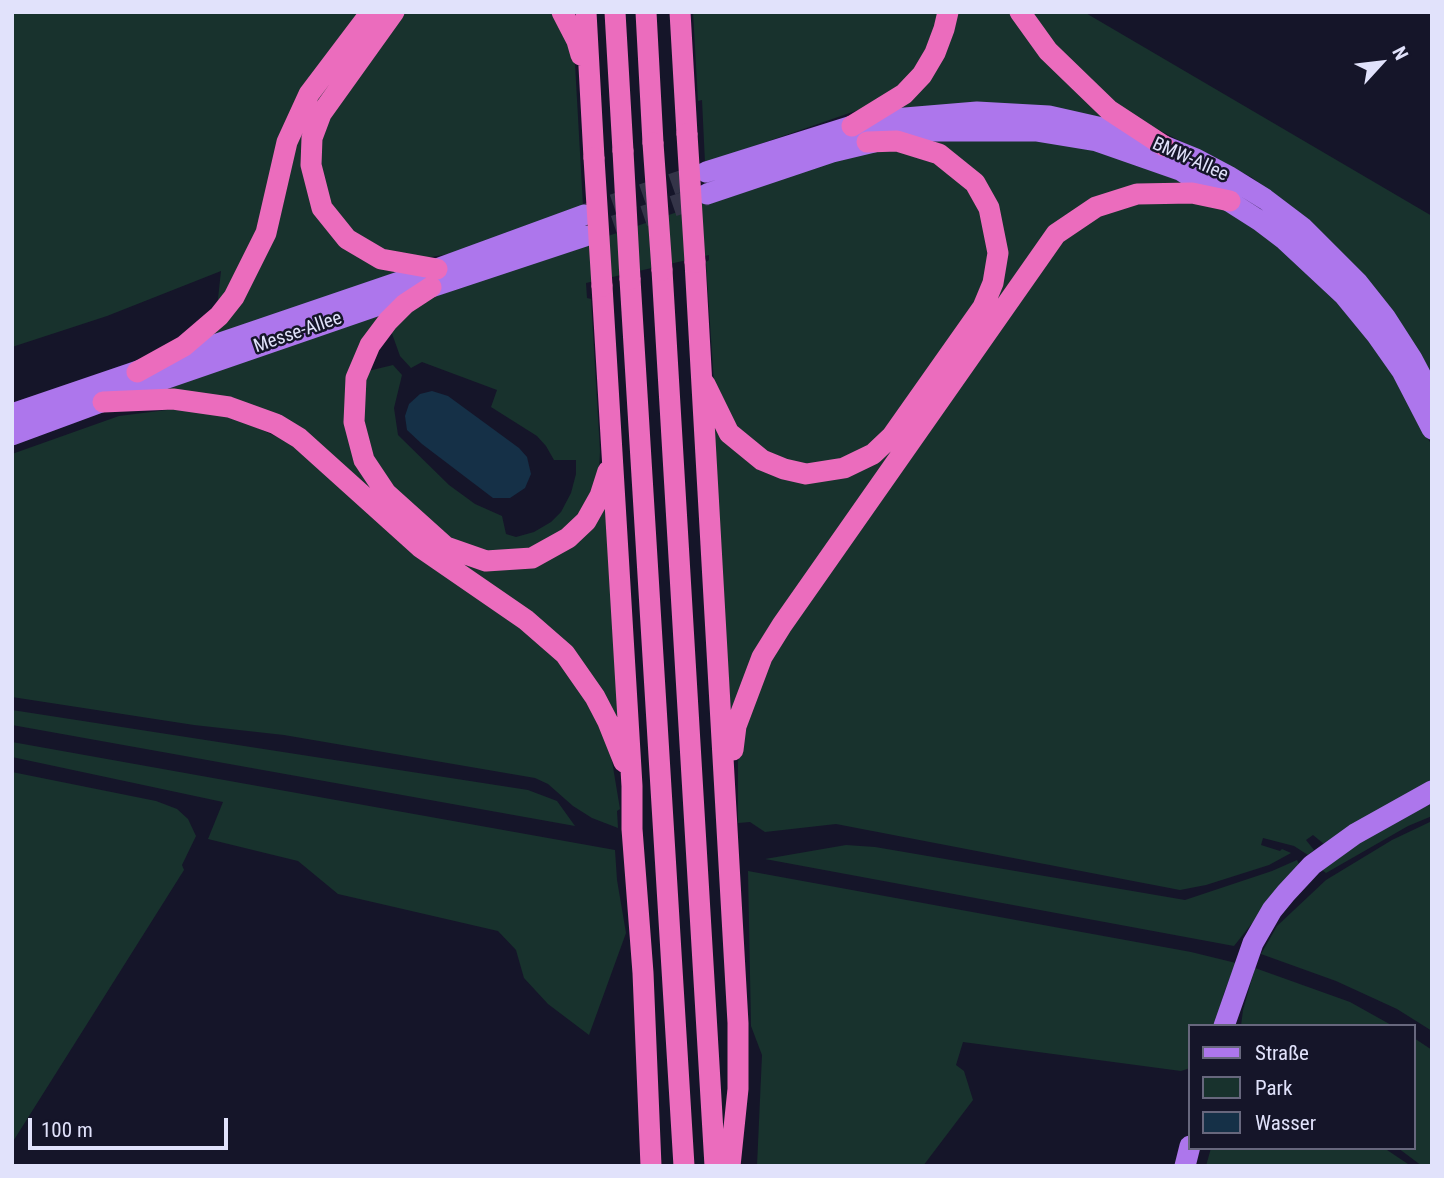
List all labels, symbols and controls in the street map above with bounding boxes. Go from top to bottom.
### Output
north arrow [1346,28,1416,98]
text: N [1387,43,1413,64]
street label: BMW-Allee [1148,133,1232,187]
street label: Messe-Allee [251,307,345,359]
legend [1188,1024,1416,1150]
text: Straße [1255,1041,1309,1065]
text: Park [1255,1076,1292,1100]
scale bar [32,1104,231,1148]
text: Wasser [1255,1111,1316,1135]
text: 100 m [41,1118,93,1142]

